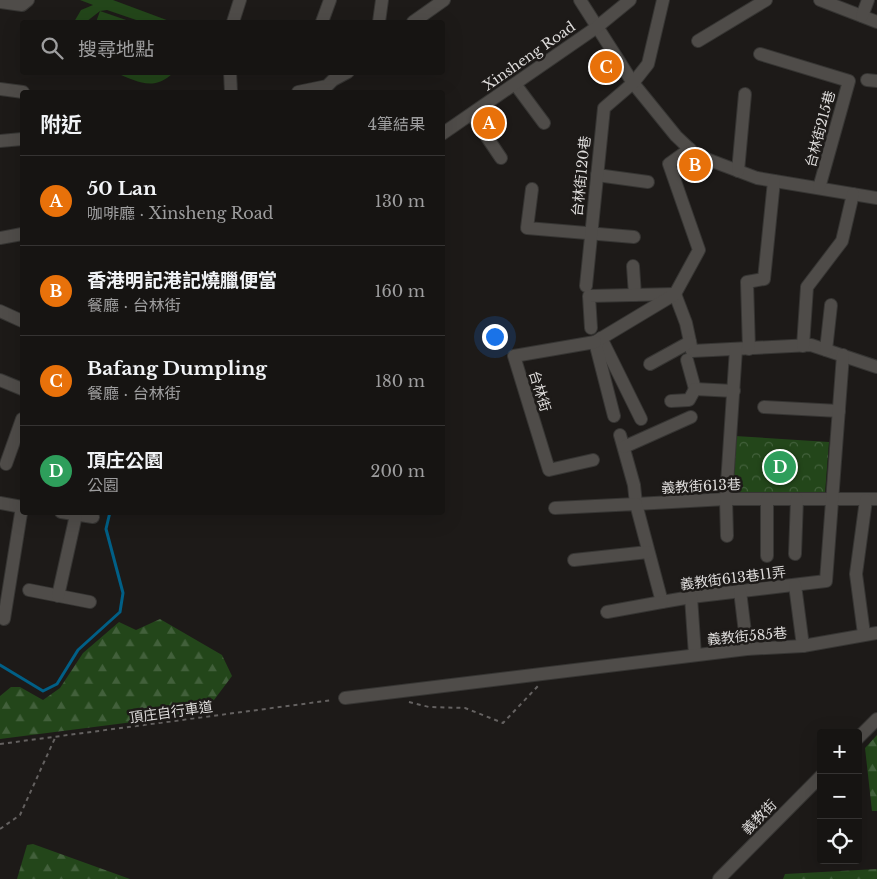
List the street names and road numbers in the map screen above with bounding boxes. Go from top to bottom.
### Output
street label: Xinsheng Road [479,17,579,95]
street label: 台林街215巷 [801,89,839,169]
street label: 台林街120巷 [568,135,594,217]
street label: 台林街 [525,368,555,414]
street label: 義教街613巷 [661,475,741,497]
street label: 義教街613巷11弄 [679,563,787,593]
street label: 義教街585巷 [706,624,788,648]
street label: 頂庄自行車道 [128,697,214,727]
street label: 義教街 [738,796,780,838]

